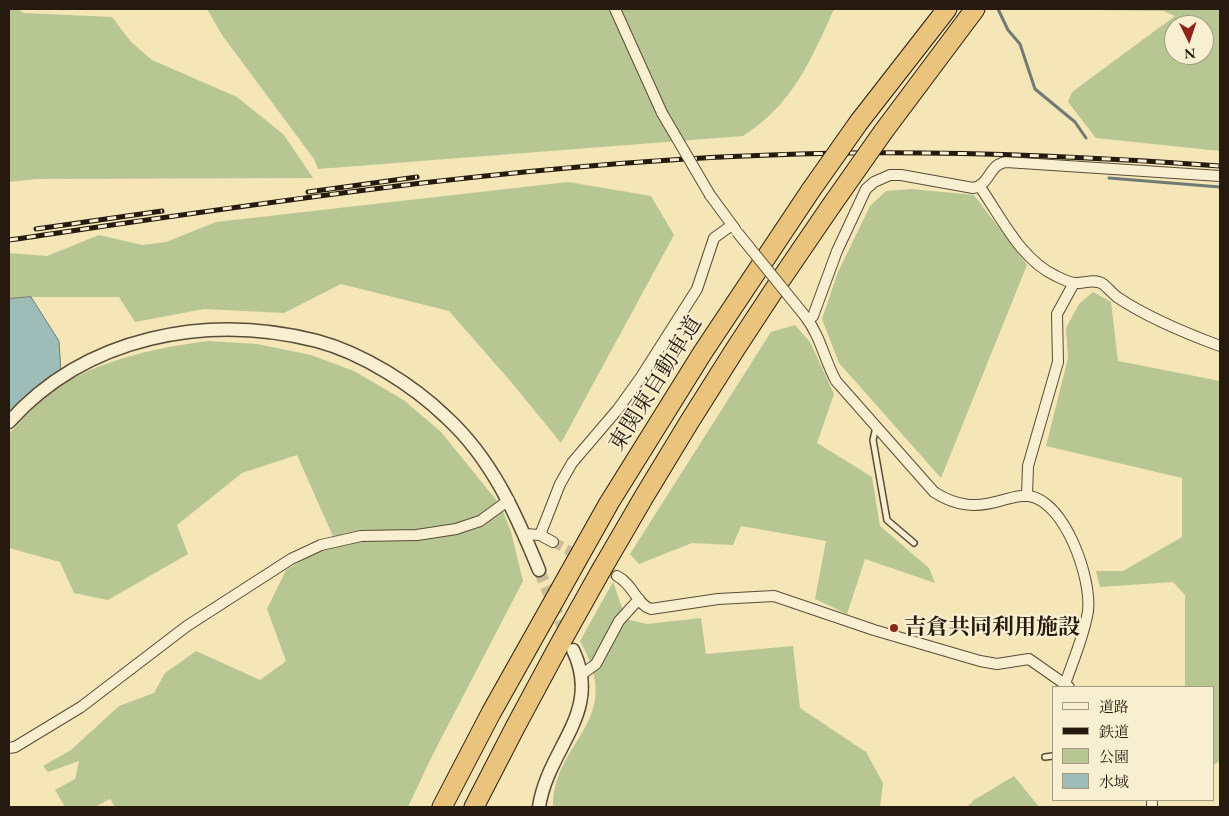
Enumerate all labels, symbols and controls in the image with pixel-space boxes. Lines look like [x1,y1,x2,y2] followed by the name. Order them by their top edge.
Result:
[1164,15,1214,65] north arrow
[1184,45,1196,63] text: N
[604,312,708,456] street label: 東関東自動車道
[904,615,1080,641] place label: 吉倉共同利用施設
[888,622,900,634] marker: 吉倉共同利用施設
[1052,686,1214,801] legend
[1099,697,1129,716] text: 道路
[1099,722,1129,741] text: 鉄道
[1099,747,1129,766] text: 公園
[1099,772,1129,791] text: 水域

